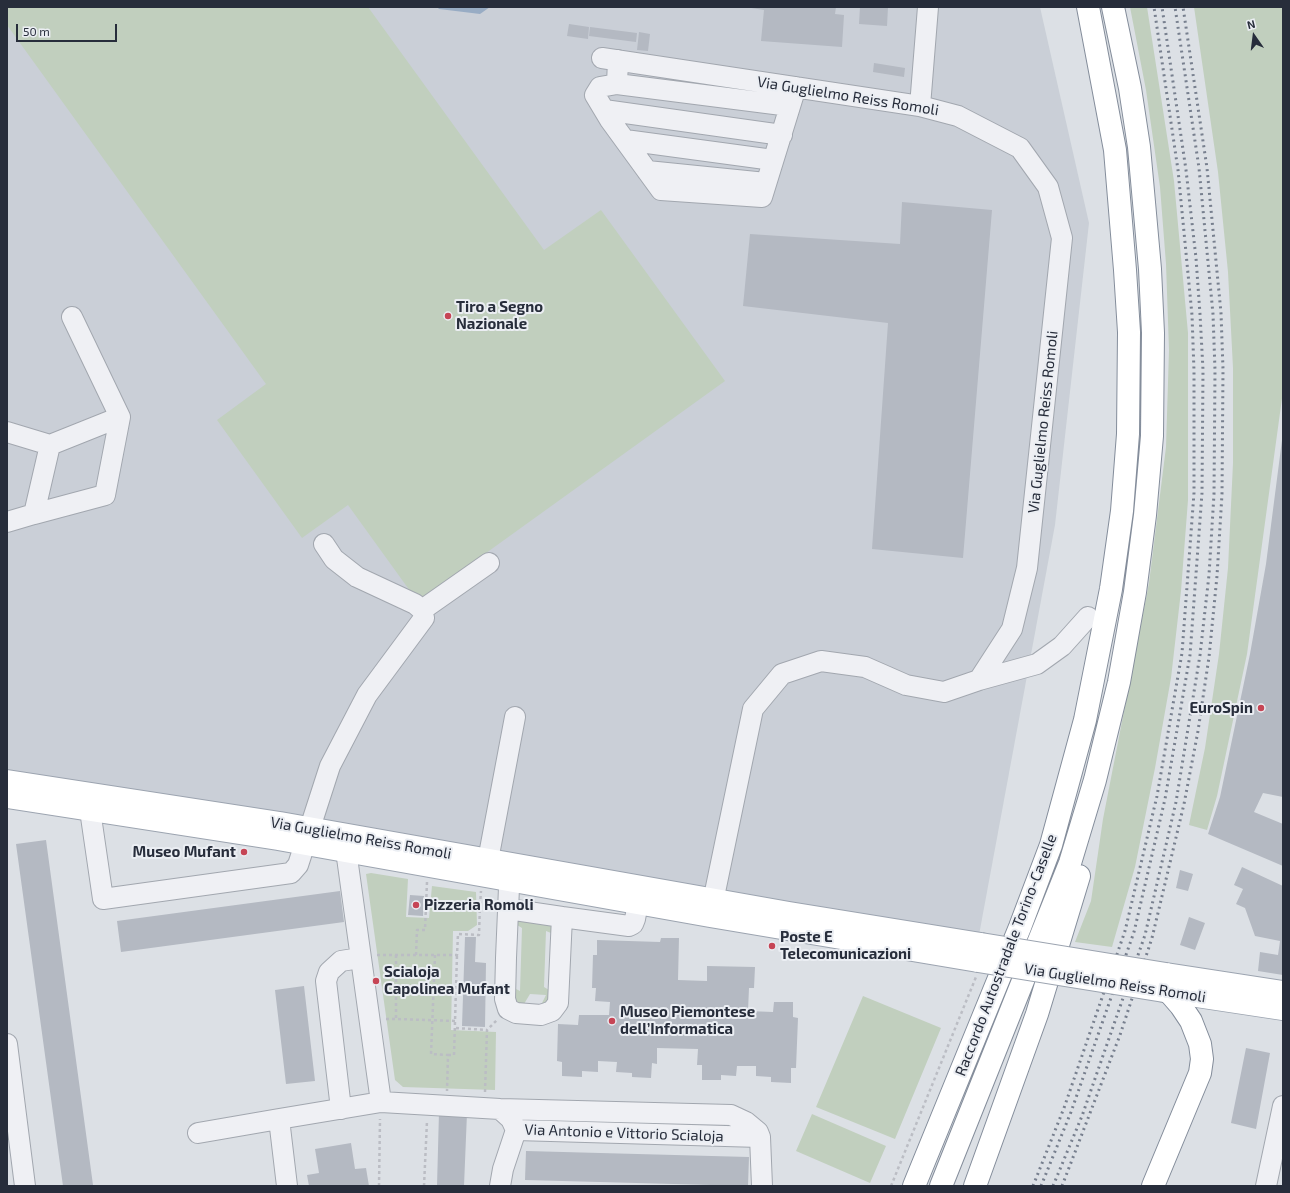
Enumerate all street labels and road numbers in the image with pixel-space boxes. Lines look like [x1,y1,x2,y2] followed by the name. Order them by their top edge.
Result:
[756,73,940,119] street label: Via Guglielmo Reiss Romoli
[1024,330,1062,514] street label: Via Guglielmo Reiss Romoli
[269,813,453,863] street label: Via Guglielmo Reiss Romoli
[951,831,1061,1079] street label: Raccordo Autostradale Torino-Caselle
[1023,960,1207,1006] street label: Via Guglielmo Reiss Romoli
[524,1121,724,1145] street label: Via Antonio e Vittorio Scialoja

